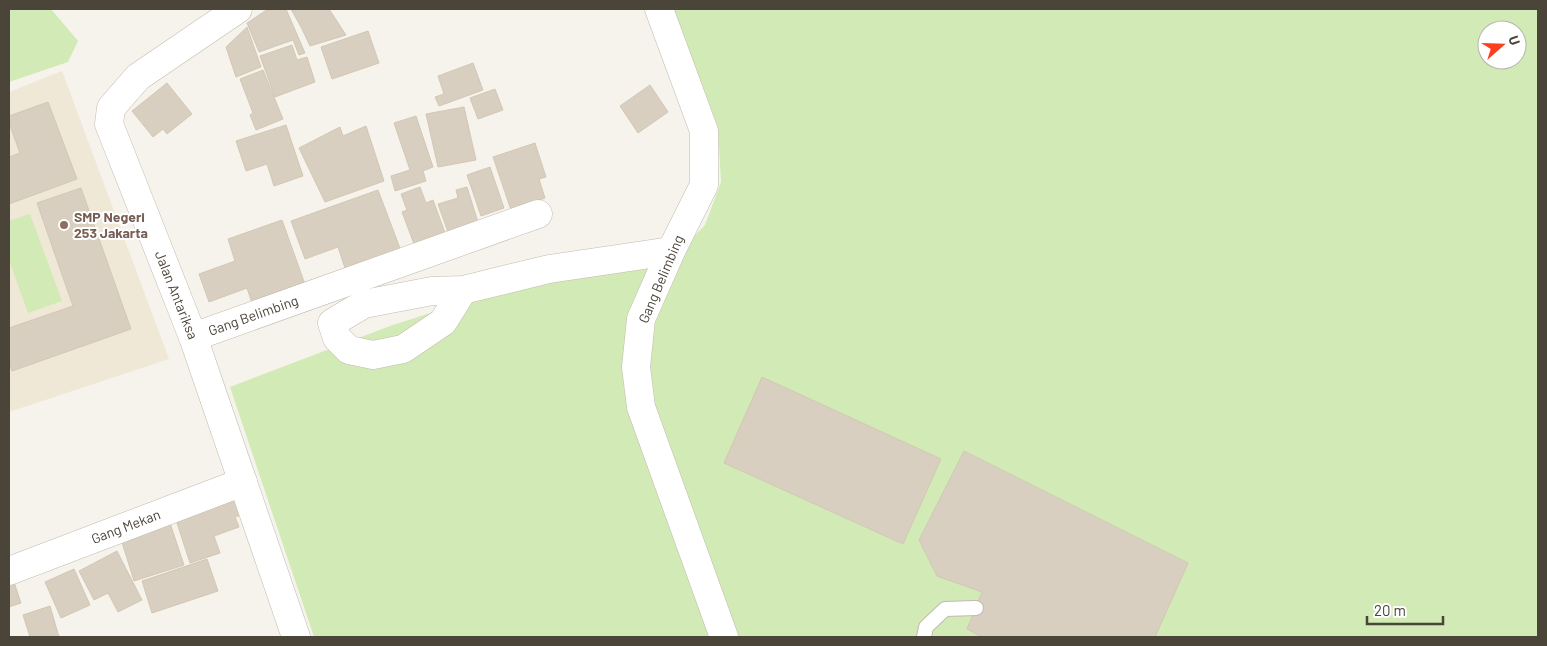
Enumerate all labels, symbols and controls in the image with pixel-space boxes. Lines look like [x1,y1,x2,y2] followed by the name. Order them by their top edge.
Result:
[1477,20,1527,70] north arrow
[1505,33,1524,48] text: U
[74,208,148,241] place label: SMP Negeri 253 Jakarta
[58,219,70,231] marker: SMP Negeri 253 Jakarta
[634,232,687,326] street label: Gang Belimbing
[152,248,202,342] street label: Jalan Antariksa
[206,291,300,339] street label: Gang Belimbing
[89,505,163,547] street label: Gang Mekan
[1367,594,1443,626] scale bar
[1374,601,1406,619] text: 20 m

